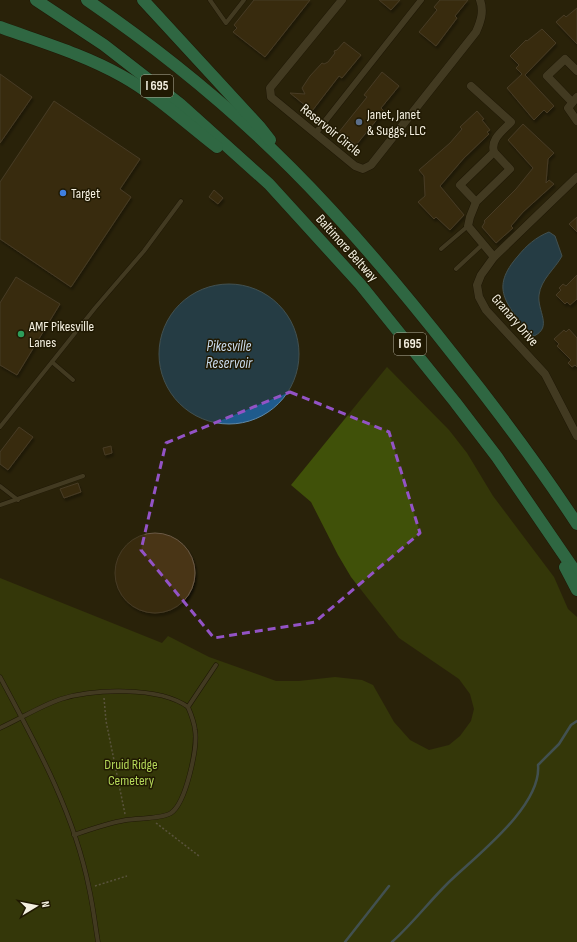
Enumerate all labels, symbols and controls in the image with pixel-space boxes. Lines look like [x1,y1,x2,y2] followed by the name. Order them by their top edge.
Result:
[141,75,173,97] road number: I 695
[297,100,365,160] street label: Reservoir Circle
[366,106,426,139] place label: Janet, Janet & Suggs, LLC
[354,117,364,127] marker: Janet, Janet & Suggs, LLC
[71,185,100,202] place label: Target
[58,188,68,198] marker: Target
[312,211,382,286] street label: Baltimore Beltway
[488,290,542,350] street label: Granary Drive
[28,318,94,351] place label: AMF Pikesville Lanes
[16,329,26,339] marker: AMF Pikesville Lanes
[394,333,426,355] road number: I 695
[206,337,253,373] water label: Pikesville Reservoir
[104,756,158,789] park label: Druid Ridge Cemetery
[16,886,56,926] north arrow
[38,900,52,908] text: N

